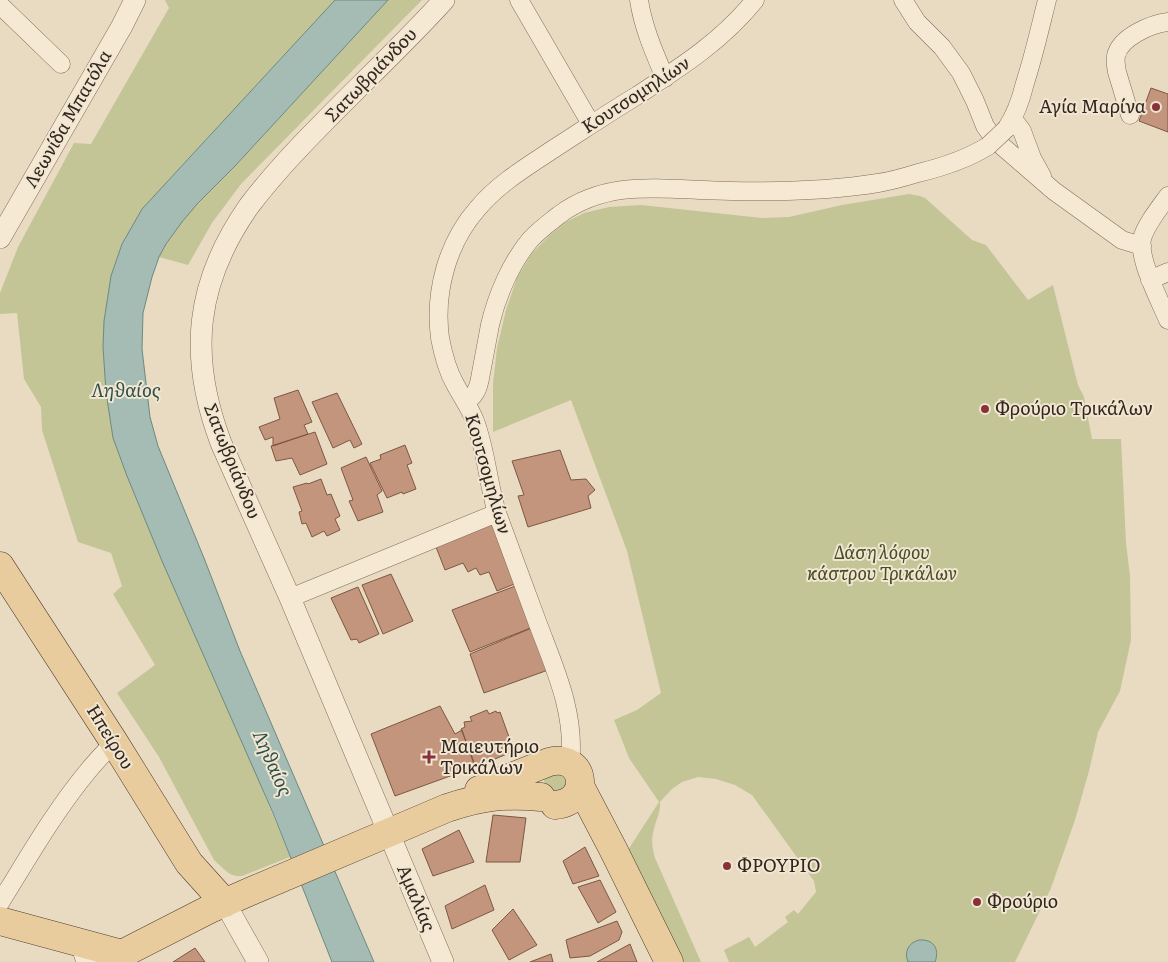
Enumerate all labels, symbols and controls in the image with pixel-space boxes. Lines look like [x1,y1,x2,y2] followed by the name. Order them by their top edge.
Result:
[318,21,422,127] street label: Σατωβριάνδου
[16,44,117,192] street label: Λεωνίδα Μπατόλα
[576,48,695,139] street label: Κουτσομηλίων
[1039,92,1146,119] place label: Αγία Μαρίνα
[1150,101,1162,113] marker: Αγία Μαρίνα
[91,375,161,403] water label: Ληθαίος
[995,394,1153,421] place label: Φρούριο Τρικάλων
[198,399,269,522] street label: Σατωβριάνδου
[979,403,991,415] marker: Φρούριο Τρικάλων
[459,410,520,537] street label: Κουτσομηλίων
[807,538,957,586] park label: Δάση λόφου κάστρου Τρικάλων
[81,699,142,774] street label: Ηπείρου
[247,725,301,800] water label: Ληθαίος
[440,732,539,780] place label: Μαιευτήριο Τρικάλων
[422,750,436,764] marker: Μαιευτήριο Τρικάλων
[737,851,820,878] place label: ΦΡΟΥΡΙΟ
[391,860,444,935] street label: Αμαλίας
[721,860,733,872] marker: ΦΡΟΥΡΙΟ
[987,887,1058,914] place label: Φρούριο
[971,896,983,908] marker: Φρούριο

